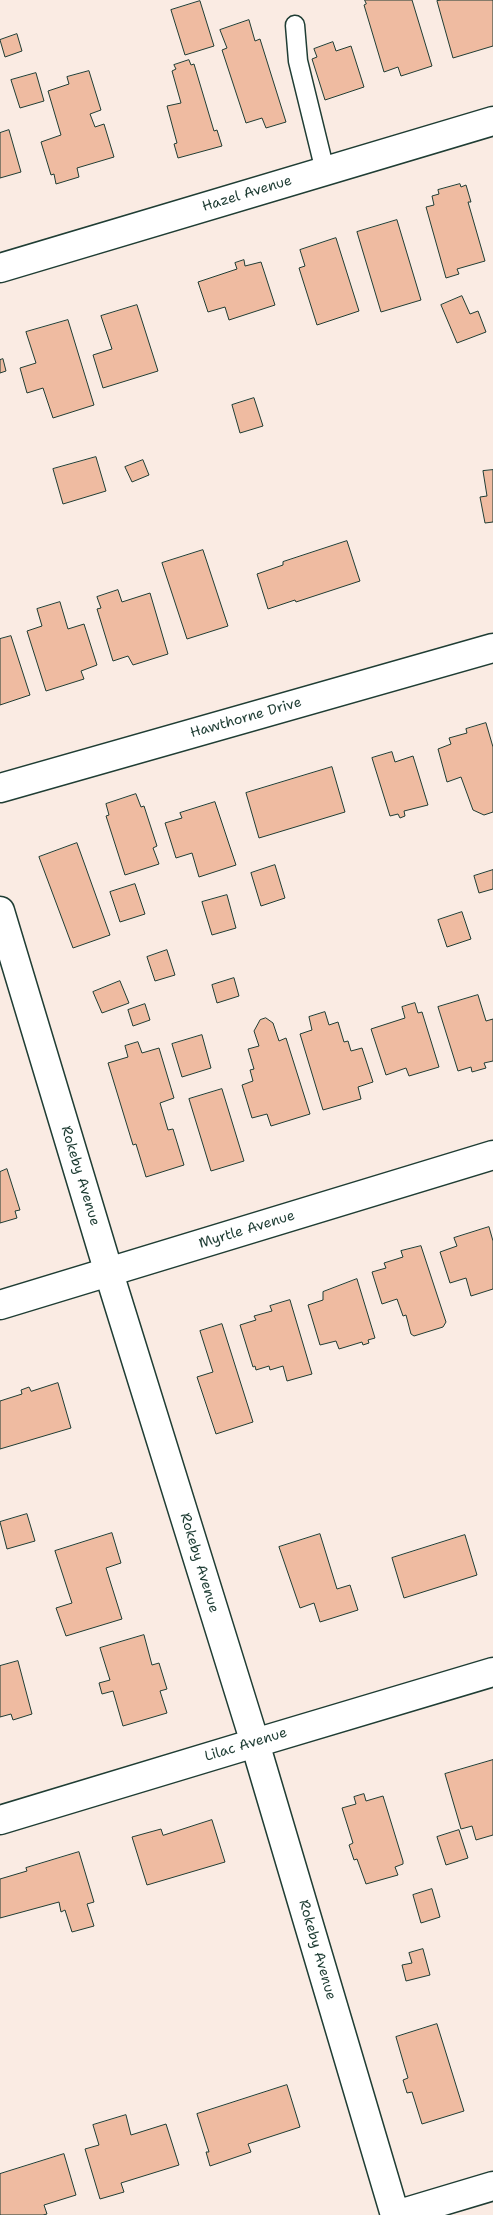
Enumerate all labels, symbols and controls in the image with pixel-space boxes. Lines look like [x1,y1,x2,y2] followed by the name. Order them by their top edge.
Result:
[200,172,294,216] street label: Hazel Avenue
[188,694,304,742] street label: Hawthorne Drive
[57,1124,103,1228] street label: Rokeby Avenue
[197,1207,297,1253] street label: Myrtle Avenue
[176,1511,222,1615] street label: Rokeby Avenue
[203,1725,289,1765] street label: Lilac Avenue
[295,1898,339,2002] street label: Rokeby Avenue

